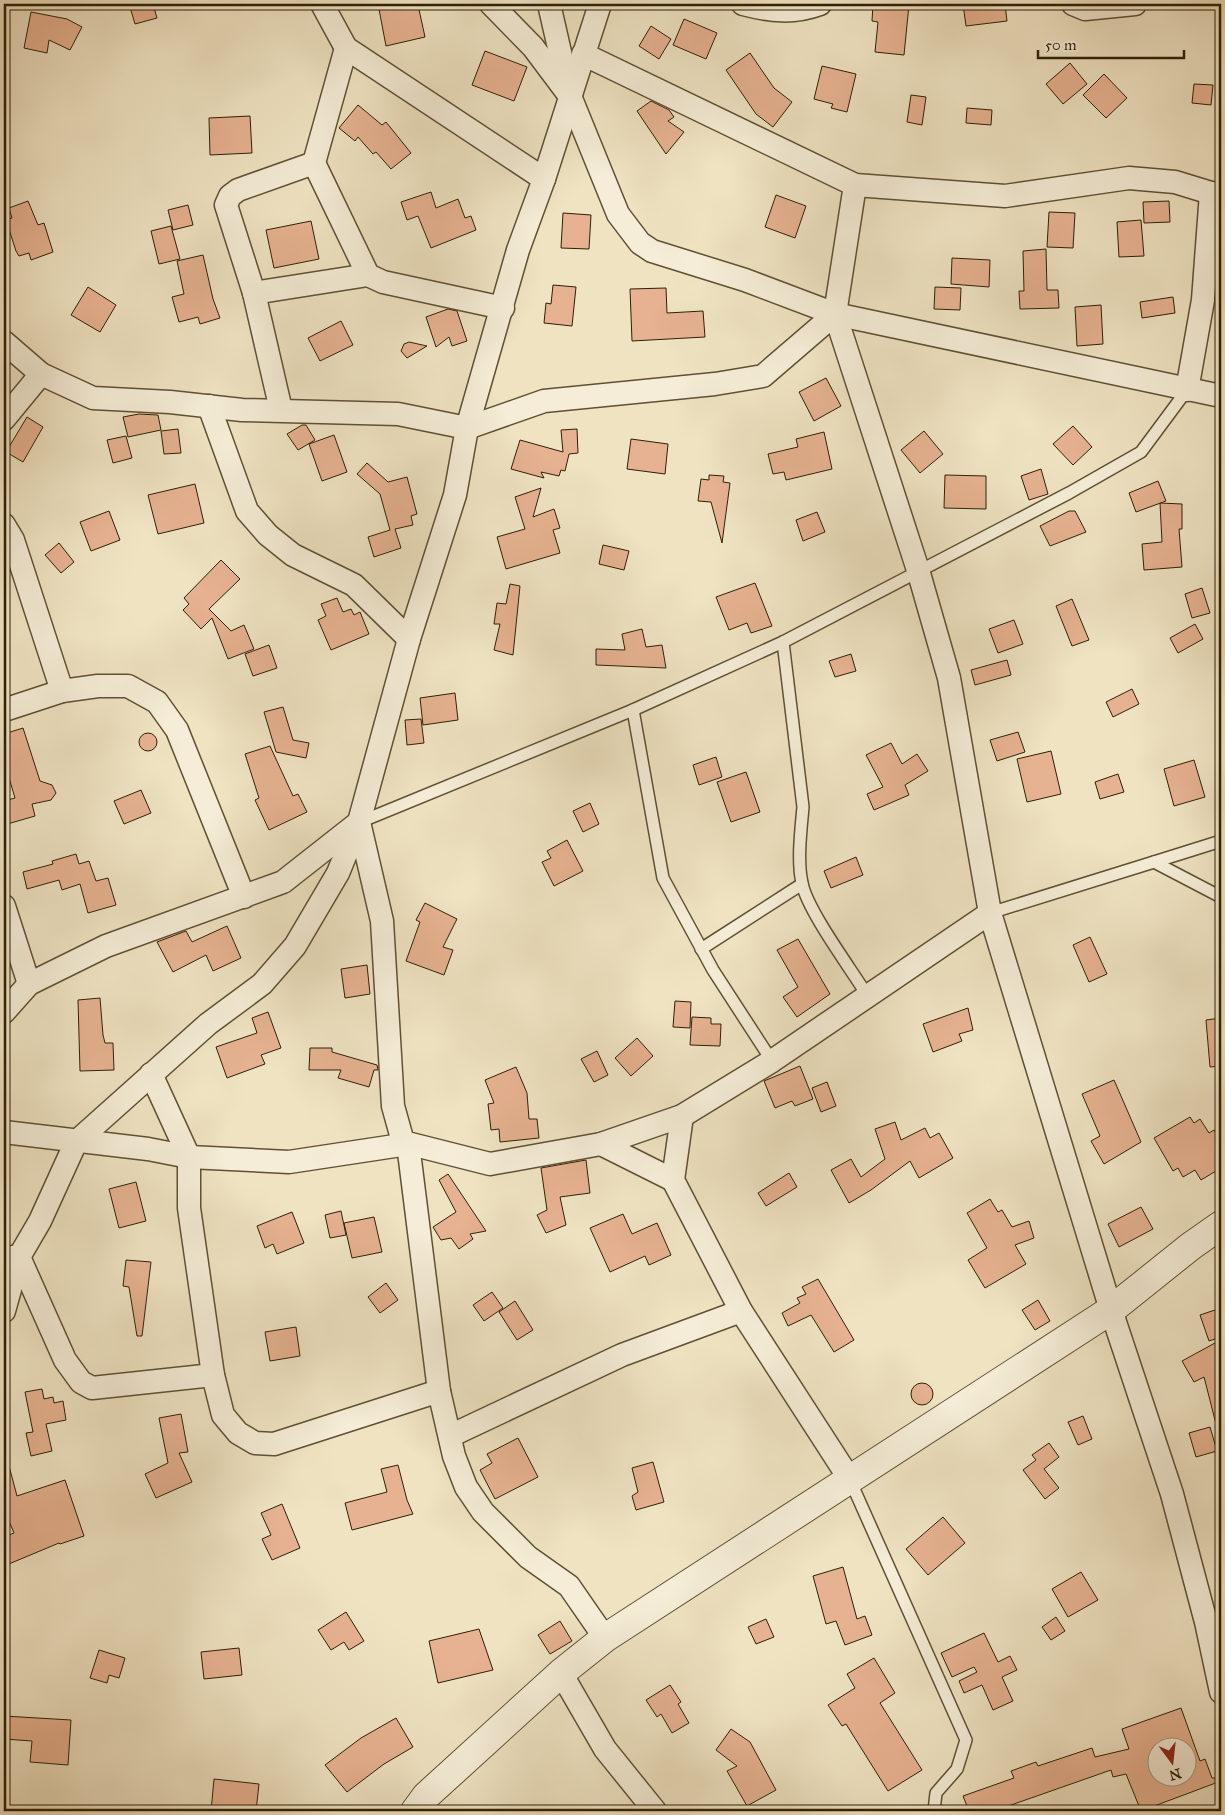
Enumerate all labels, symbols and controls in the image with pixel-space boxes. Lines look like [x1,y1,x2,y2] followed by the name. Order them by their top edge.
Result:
[1038,28,1184,60] scale bar
[1045,36,1077,54] text: 50 m
[1148,1738,1198,1788] north arrow
[1167,1764,1183,1784] text: N

